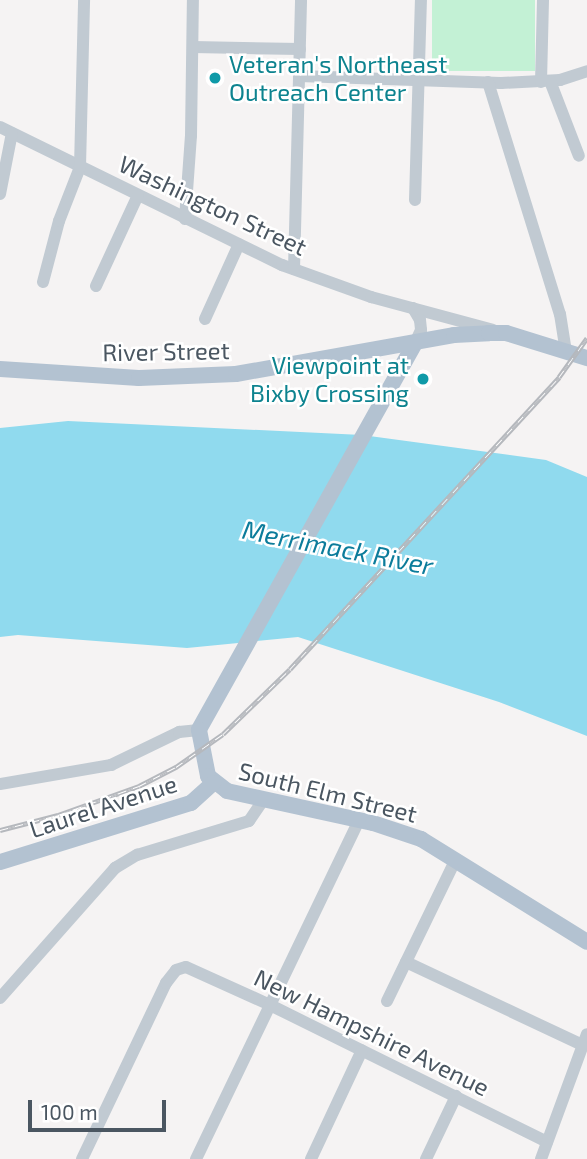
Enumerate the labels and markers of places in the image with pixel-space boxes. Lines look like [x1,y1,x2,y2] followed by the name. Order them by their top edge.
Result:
[229,50,447,106] place label: Veteran's Northeast Outreach Center
[207,70,223,86] marker: Veteran's Northeast Outreach Center
[250,351,409,407] place label: Viewpoint at Bixby Crossing
[415,371,431,387] marker: Viewpoint at Bixby Crossing

